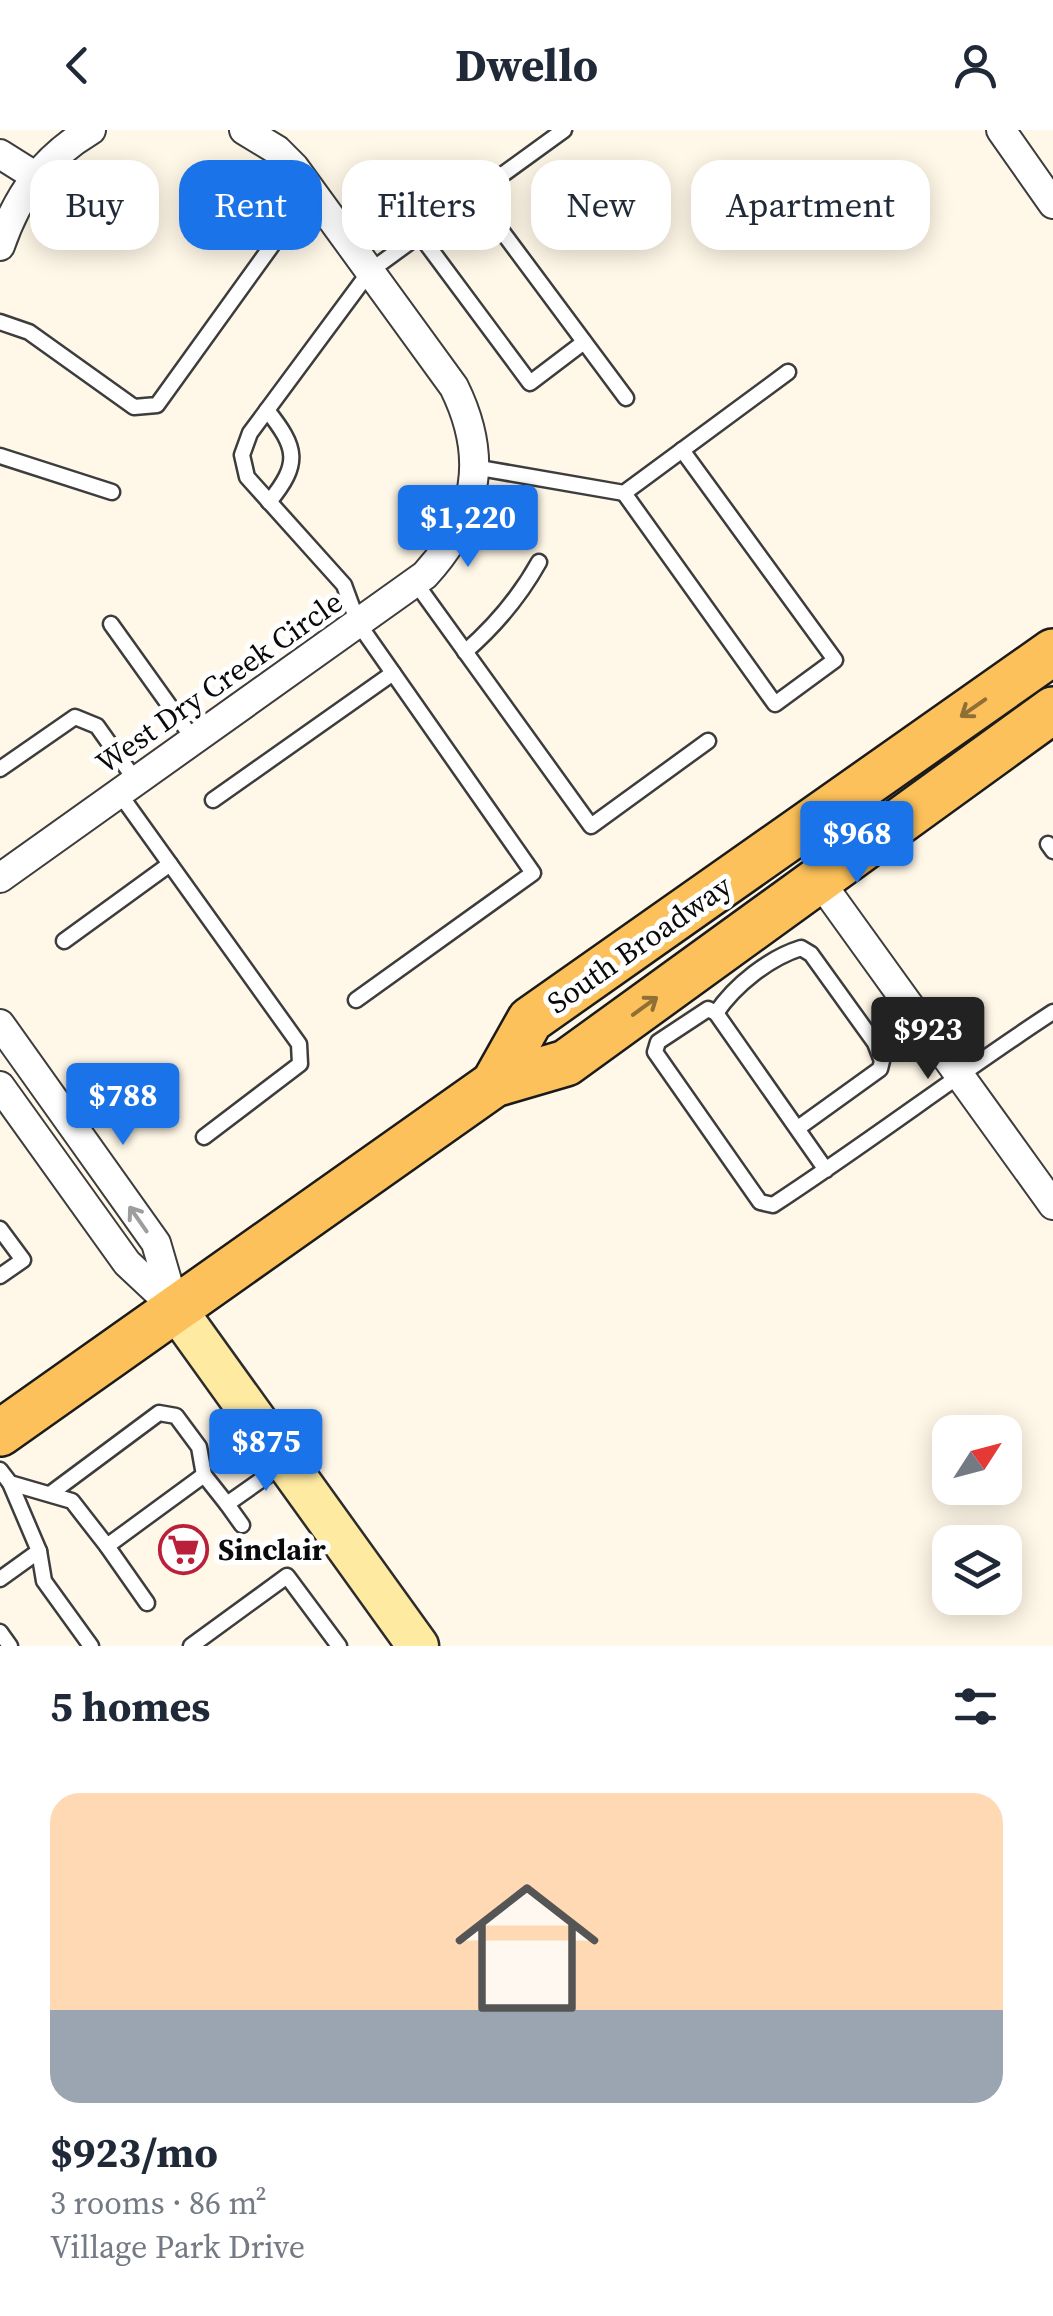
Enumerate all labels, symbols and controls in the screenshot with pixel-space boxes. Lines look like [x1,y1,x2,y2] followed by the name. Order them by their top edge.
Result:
[455,34,598,96] text: Dwello
[50,38,105,93] icon: back
[948,38,1003,93] icon: person
[30,160,159,250] chip: Buy
[179,160,322,250] chip: Rent
[342,160,511,250] chip: Filters
[531,160,671,250] chip: New
[691,160,930,250] chip: Apartment
[387,485,549,570] pin: $1,220
[420,495,516,539] text: $1,220
[88,581,350,783] street label: West Dry Creek Circle
[960,697,988,718] one-way arrow
[798,801,916,886] pin: $968
[822,811,892,855] text: $968
[539,865,740,1023] street label: South Broadway
[631,995,658,1016] one-way arrow
[869,997,987,1082] pin: $923
[893,1007,963,1051] text: $923
[64,1063,182,1148] pin: $788
[88,1073,158,1117] text: $788
[128,1205,149,1233] one-way arrow
[207,1409,325,1494] pin: $875
[932,1415,1022,1505] north arrow
[932,1415,1022,1615] map controls
[231,1419,301,1463] text: $875
[157,1523,209,1575] supermarket icon: Sinclair
[932,1525,1022,1615] button: layers
[218,1529,326,1570] place label: Sinclair
[50,1677,210,1735] text: 5 homes
[948,1679,1003,1734] icon: filters
[437,1858,617,2038] icon: home
[50,2123,218,2181] text: $923/mo
[50,2181,267,2225] text: 3 rooms · 86 m²
[50,2225,305,2269] text: Village Park Drive

